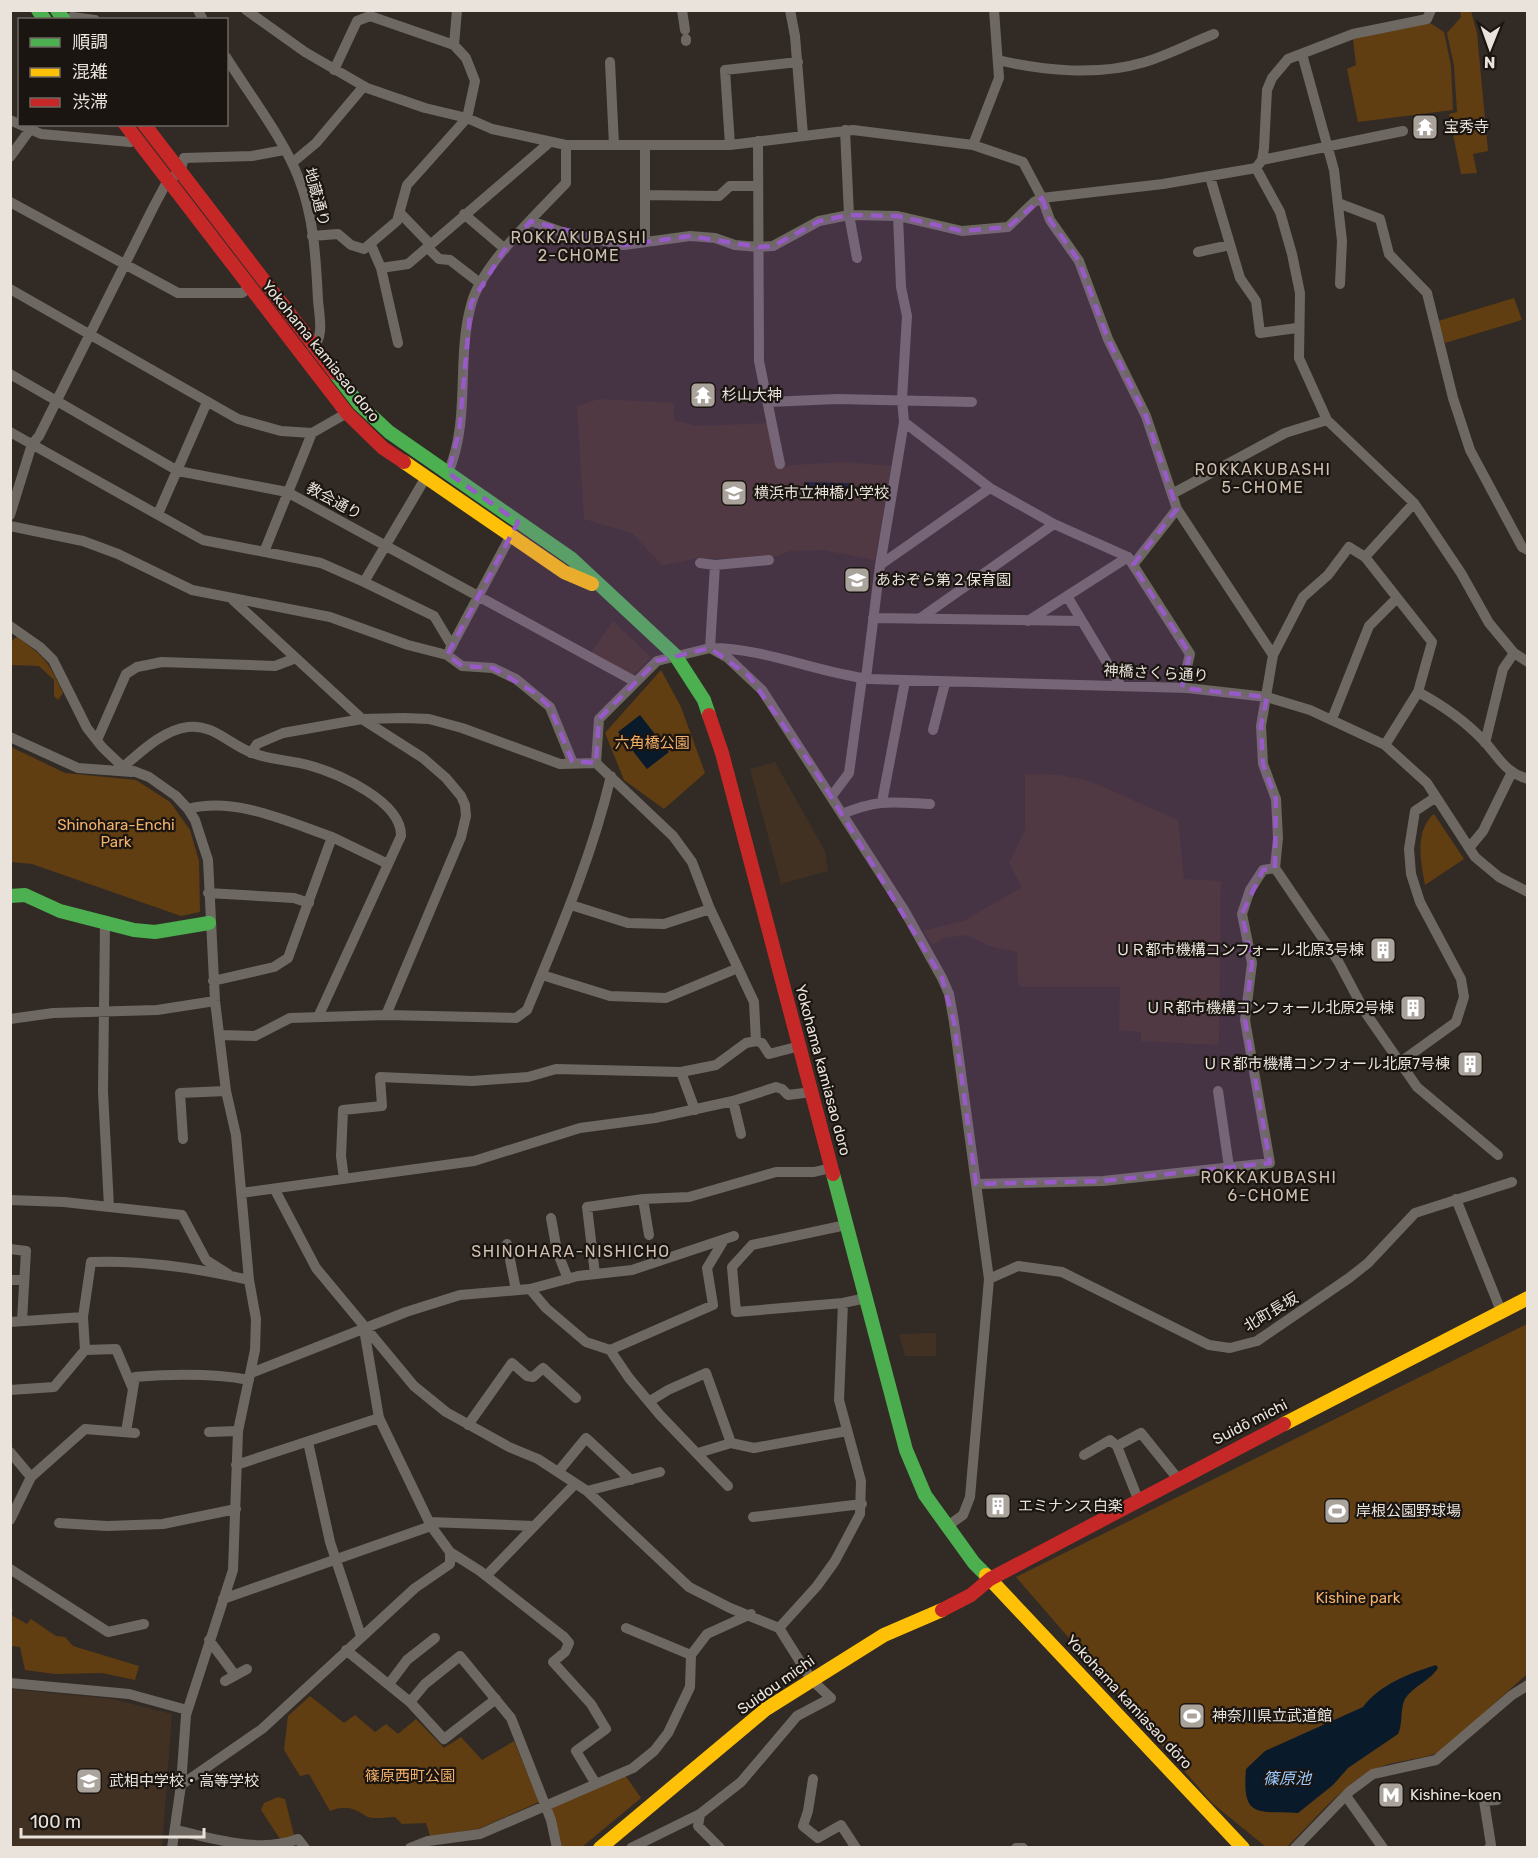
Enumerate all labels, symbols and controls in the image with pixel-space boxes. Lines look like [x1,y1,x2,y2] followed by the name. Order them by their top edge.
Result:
[18,18,228,126] legend
[1460,18,1520,78] north arrow
[72,31,108,53] text: 順調
[1484,53,1496,72] text: N
[72,61,108,83] text: 混雑
[72,91,108,113] text: 渋滞
[1410,112,1440,142] temple icon: 宝秀寺
[1444,118,1489,136] place label: 宝秀寺
[301,166,333,228] street label: 地蔵通り
[511,228,647,265] district label: ROKKAKUBASHI 2-CHOME
[258,277,384,425] street label: Yokohama kamiasao doro
[688,380,718,410] temple icon: 杉山大神
[722,386,782,404] place label: 杉山大神
[1195,460,1331,497] district label: ROKKAKUBASHI 5-CHOME
[719,478,749,508] school or university icon: 横浜市立神橋小学校
[303,479,365,523] street label: 教会通り
[754,484,889,502] place label: 横浜市立神橋小学校
[842,565,872,595] school or university icon: あおぞら第２保育園
[876,571,1011,589] place label: あおぞら第２保育園
[1103,661,1209,685] street label: 神橋さくら通り
[614,734,690,752] park label: 六角橋公園
[57,816,175,851] park label: Shinohara-Enchi Park
[1368,935,1398,965] building icon: ＵＲ都市機構コンフォール北原3号棟
[1115,941,1364,959] place label: ＵＲ都市機構コンフォール北原3号棟
[791,982,855,1158] street label: Yokohama kamiasao doro
[1398,993,1428,1023] building icon: ＵＲ都市機構コンフォール北原2号棟
[1146,999,1394,1017] place label: ＵＲ都市機構コンフォール北原2号棟
[1455,1049,1485,1079] building icon: ＵＲ都市機構コンフォール北原7号棟
[1203,1055,1450,1073] place label: ＵＲ都市機構コンフォール北原7号棟
[1201,1168,1337,1205] district label: ROKKAKUBASHI 6-CHOME
[471,1242,671,1261] district label: SHINOHARA-NISHICHO
[1241,1289,1301,1335] street label: 北町長坂
[1210,1396,1290,1448] street label: Suidō michi
[983,1491,1013,1521] building icon: エミナンス白楽
[1322,1496,1352,1526] sports icon: 岸根公園野球場
[1018,1497,1123,1515] place label: エミナンス白楽
[1356,1502,1461,1520] place label: 岸根公園野球場
[1316,1589,1401,1607] park label: Kishine park
[1062,1631,1196,1773] street label: Yokohama kamiasao dōro
[734,1652,818,1718] street label: Suidou michi
[1177,1701,1207,1731] sports icon: 神奈川県立武道館
[1212,1707,1332,1725] place label: 神奈川県立武道館
[74,1766,104,1796] school or university icon: 武相中学校・高等学校
[365,1767,455,1785] park label: 篠原西町公園
[1263,1769,1313,1788] water label: 篠原池
[109,1772,259,1790] place label: 武相中学校・高等学校
[1376,1780,1406,1810] metro station icon: Kishine-koen
[1410,1786,1501,1804] place label: Kishine-koen
[21,1801,204,1839] scale bar
[30,1811,81,1833] text: 100 m

